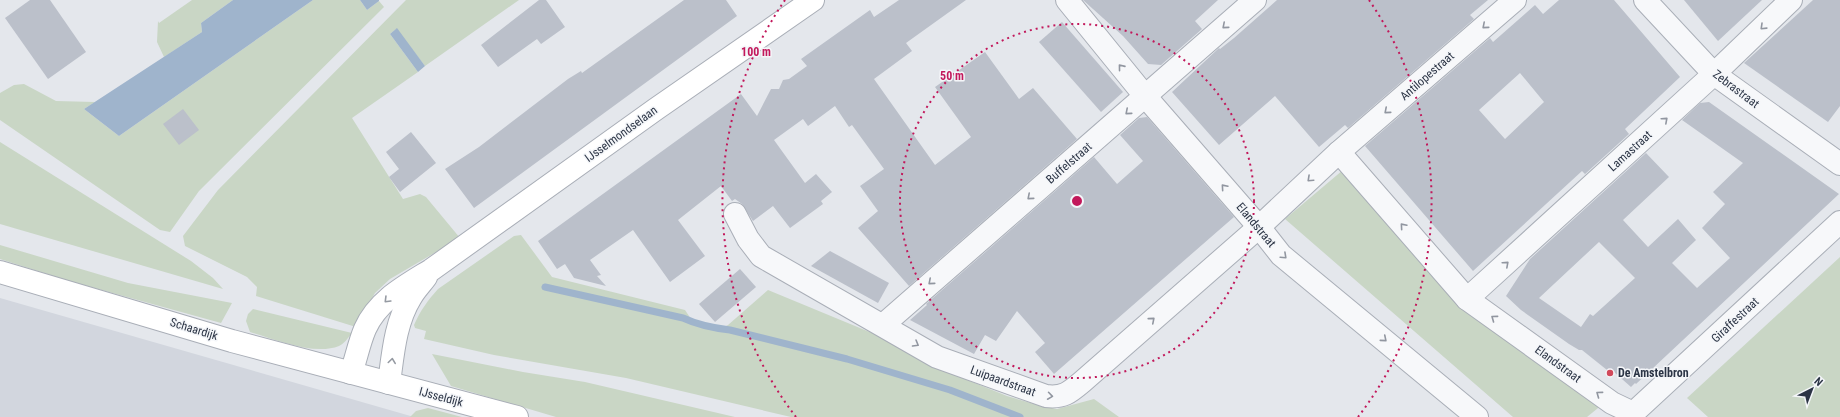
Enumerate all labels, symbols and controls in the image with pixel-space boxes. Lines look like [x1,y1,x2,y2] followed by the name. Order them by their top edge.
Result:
[1223,21,1230,28] one-way arrow
[1483,21,1490,28] one-way arrow
[1760,22,1768,30] one-way arrow
[741,45,771,59] text: 100 m
[1397,48,1457,103] street label: Antilopestraat
[1119,64,1126,71] one-way arrow
[1710,67,1762,111] street label: Zebrastraat
[940,69,964,83] text: 50 m
[582,103,660,165] street label: IJsselmondselaan
[1384,106,1392,113] one-way arrow
[1125,107,1132,114] one-way arrow
[1660,117,1667,124] one-way arrow
[1605,128,1655,174] street label: Lamastraat
[1043,139,1095,187] street label: Buffelstraat
[1307,174,1315,182] one-way arrow
[1222,184,1229,191] one-way arrow
[1027,192,1034,199] one-way arrow
[1070,194,1084,208] centre of rings
[1233,200,1279,250] street label: Elandstraat
[1401,223,1408,231] one-way arrow
[1279,252,1287,259] one-way arrow
[1502,261,1509,268] one-way arrow
[929,278,936,285] one-way arrow
[1708,294,1762,345] street label: Giraffestraat
[384,295,392,303] one-way arrow
[168,315,220,343] street label: Schaardijk
[1491,316,1498,323] one-way arrow
[1147,318,1155,325] one-way arrow
[1379,335,1387,342] one-way arrow
[912,340,919,347] one-way arrow
[1532,343,1584,386] street label: Elandstraat
[387,358,396,364] one-way arrow
[968,363,1038,399] street label: Luipaardstraat
[1618,366,1689,380] place label: De Amstelbron
[1605,368,1615,378] marker: De Amstelbron
[1792,369,1832,409] north arrow
[1811,375,1825,389] text: N
[417,384,465,410] street label: IJsseldijk
[1047,391,1053,400] one-way arrow
[1597,392,1604,399] one-way arrow

